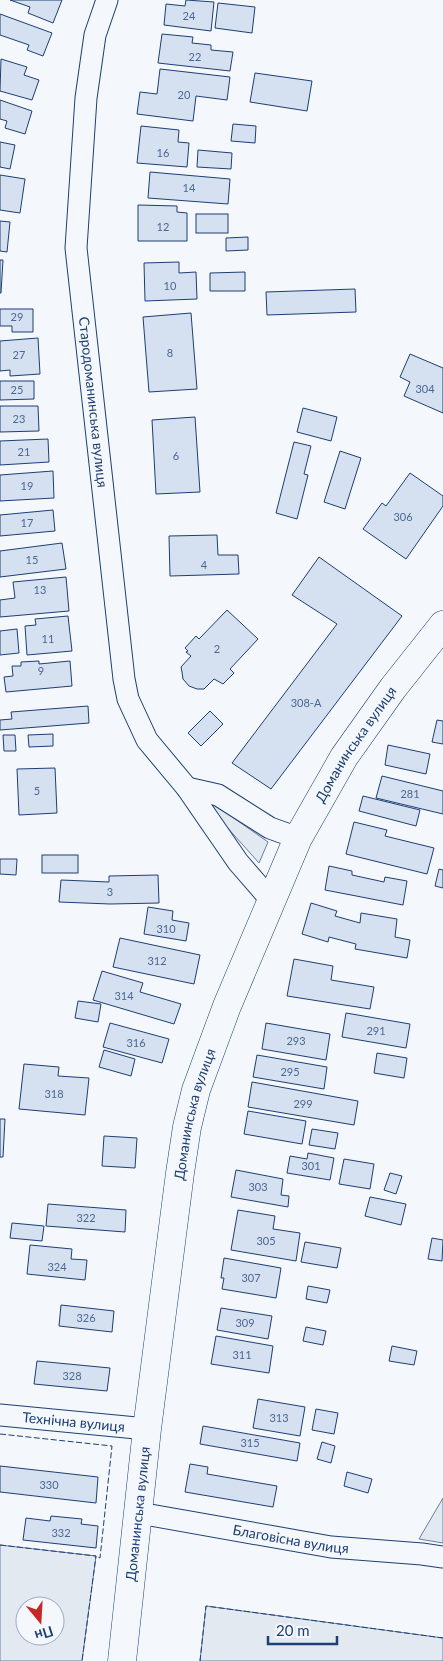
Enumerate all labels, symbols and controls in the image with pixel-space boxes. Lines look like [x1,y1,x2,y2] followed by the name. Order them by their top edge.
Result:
[183,9,196,22] house number: 24
[189,50,201,63] house number: 22
[178,88,191,101] house number: 20
[157,146,169,159] house number: 16
[183,181,196,194] house number: 14
[157,220,169,233] house number: 12
[164,279,177,292] house number: 10
[11,310,23,323] house number: 29
[76,316,112,488] street label: Стародоманинська вулиця
[167,346,173,359] house number: 8
[13,348,25,361] house number: 27
[415,382,435,395] house number: 304
[11,383,23,396] house number: 25
[13,412,25,425] house number: 23
[18,445,30,458] house number: 21
[173,449,179,462] house number: 6
[21,479,33,492] house number: 19
[393,510,413,523] house number: 306
[21,516,33,529] house number: 17
[26,553,38,566] house number: 15
[201,558,208,571] house number: 4
[34,583,46,596] house number: 13
[42,632,54,645] house number: 11
[214,642,220,655] house number: 2
[38,664,44,677] house number: 9
[311,683,399,805] street label: Доманинська вулиця
[291,696,322,709] house number: 308-А
[34,784,40,797] house number: 5
[400,787,420,800] house number: 281
[107,885,113,898] house number: 3
[156,922,176,935] house number: 310
[147,954,167,967] house number: 312
[114,989,134,1002] house number: 314
[366,1024,386,1037] house number: 291
[286,1034,306,1047] house number: 293
[126,1036,146,1049] house number: 316
[170,1046,219,1181] street label: Доманинська вулиця
[280,1065,300,1078] house number: 295
[44,1087,64,1100] house number: 318
[293,1097,313,1110] house number: 299
[301,1159,321,1172] house number: 301
[248,1180,268,1193] house number: 303
[76,1211,96,1224] house number: 322
[256,1234,276,1247] house number: 305
[47,1260,67,1273] house number: 324
[241,1271,261,1284] house number: 307
[76,1311,96,1324] house number: 326
[235,1316,255,1329] house number: 309
[232,1348,252,1361] house number: 311
[62,1369,82,1382] house number: 328
[22,1408,126,1435] street label: Технічна вулиця
[269,1411,289,1424] house number: 313
[240,1436,260,1449] house number: 315
[122,1446,153,1582] street label: Доманинська вулиця
[39,1478,59,1491] house number: 330
[231,1521,349,1556] street label: Благовісна вулиця
[51,1526,71,1539] house number: 332
[15,1596,65,1646] north arrow
[268,1614,337,1646] scale bar
[276,1621,310,1639] text: 20 m
[33,1623,56,1645] text: Пн

